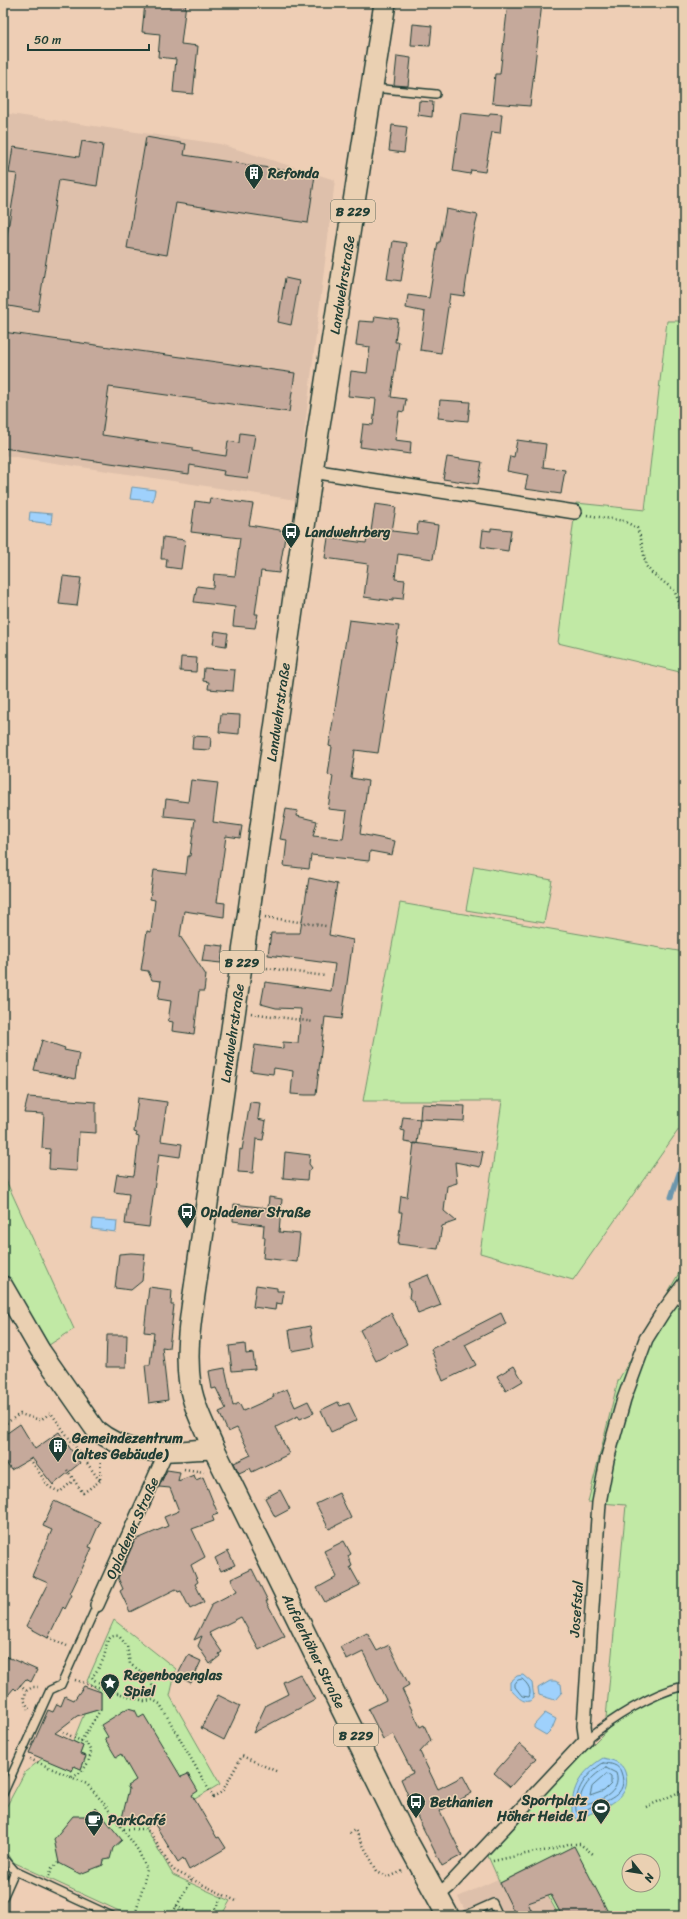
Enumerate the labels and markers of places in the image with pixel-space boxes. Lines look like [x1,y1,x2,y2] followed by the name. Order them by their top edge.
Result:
[267,161,320,186] place label: Refonda
[243,162,265,190] building icon: Refonda
[305,520,391,545] place label: Landwehrberg
[280,521,302,549] bus stop icon: Landwehrberg
[200,1200,312,1225] place label: Opladener Straße
[176,1201,198,1229] bus stop icon: Opladener Straße
[71,1426,183,1467] place label: Gemeindezentrum (altes Gebäude)
[47,1435,69,1463] building icon: Gemeindezentrum (altes Gebäude)
[123,1663,223,1704] place label: Regenbogenglas Spiel
[99,1672,121,1700] place icon: Regenbogenglas Spiel
[496,1788,588,1829] place label: Sportplatz Höher Heide II
[430,1790,493,1815] place label: Bethanien
[405,1791,427,1819] bus stop icon: Bethanien
[590,1797,612,1825] sports icon: Sportplatz Höher Heide II
[108,1808,167,1833] place label: ParkCafé
[83,1809,105,1837] cafe icon: ParkCafé

